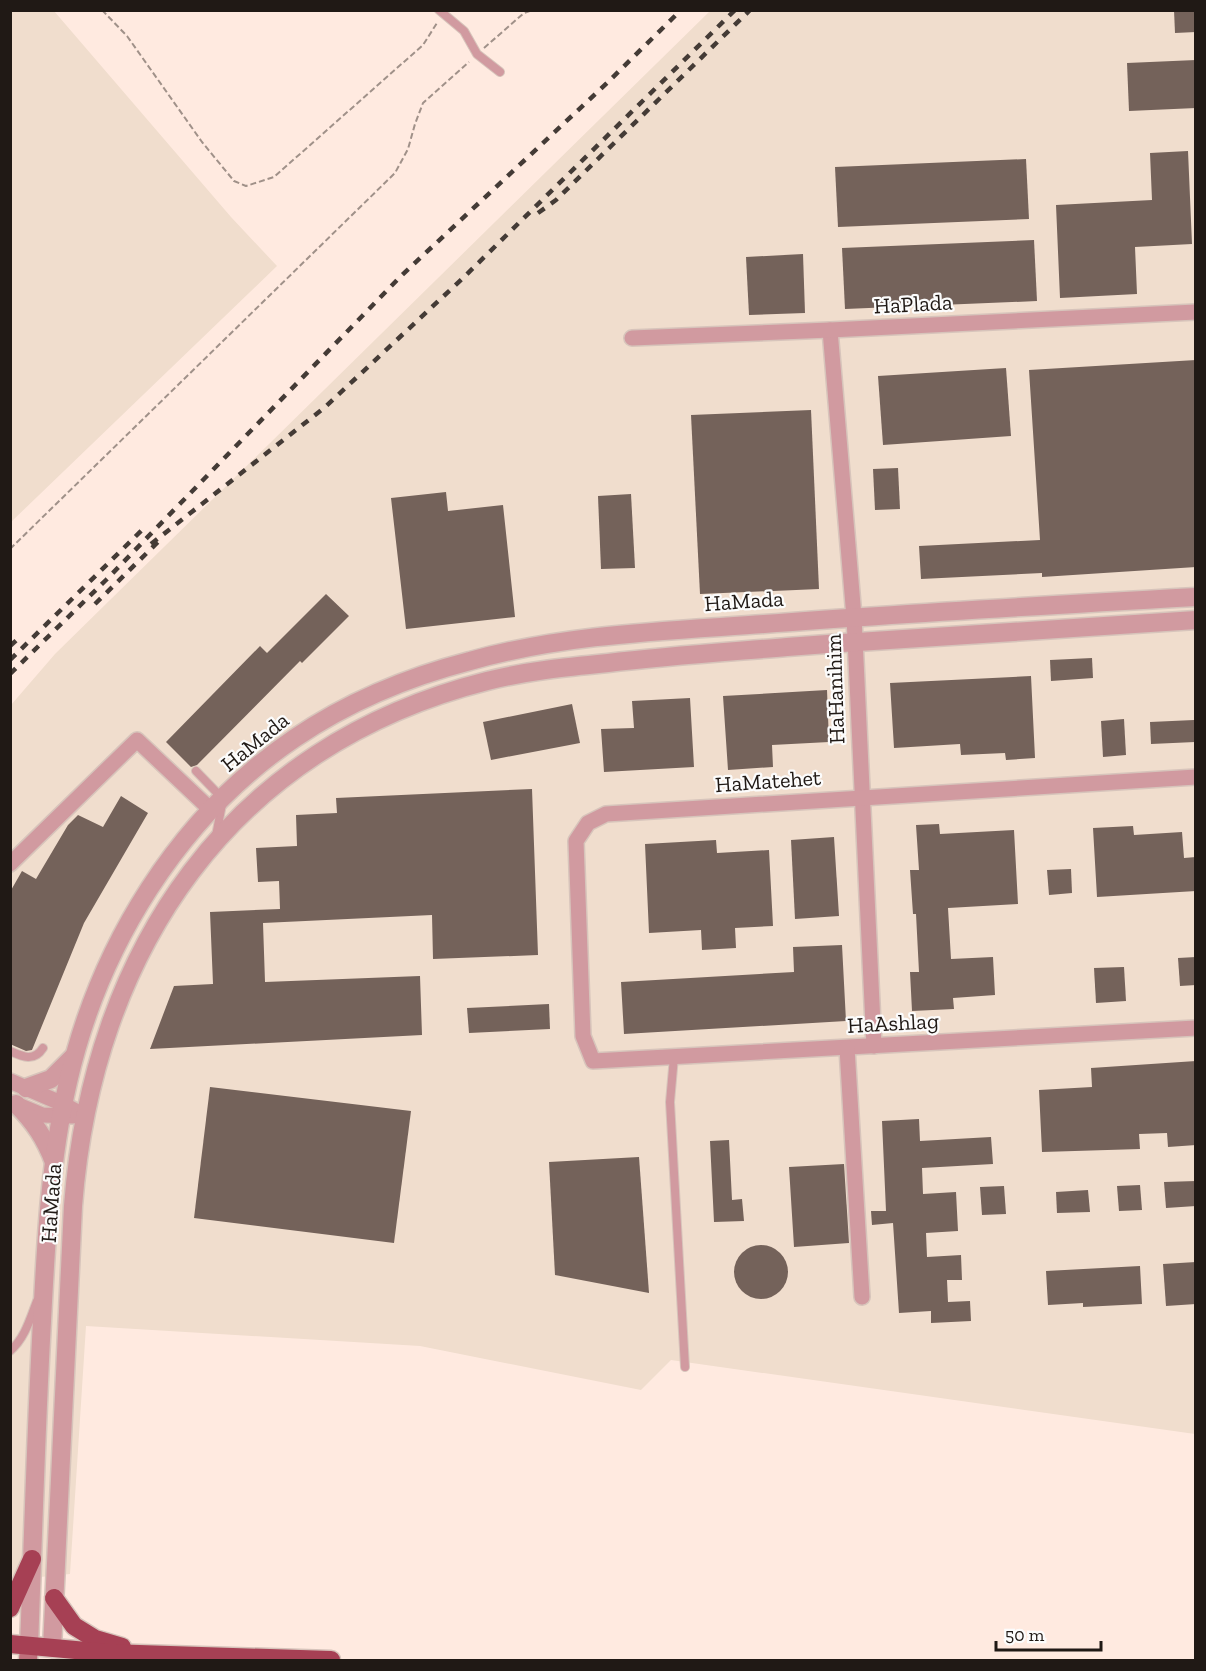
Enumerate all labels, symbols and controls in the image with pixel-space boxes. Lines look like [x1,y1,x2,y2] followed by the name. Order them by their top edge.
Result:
[873,288,953,320] street label: HaPlada
[703,585,785,617] street label: HaMada
[820,633,850,745] street label: HaHanihim
[216,706,295,778] street label: HaMada
[714,764,823,798] street label: HaMatehet
[846,1007,940,1039] street label: HaAshlag
[35,1162,67,1244] street label: HaMada
[996,1614,1101,1652] scale bar
[1005,1624,1045,1646] text: 50 m

